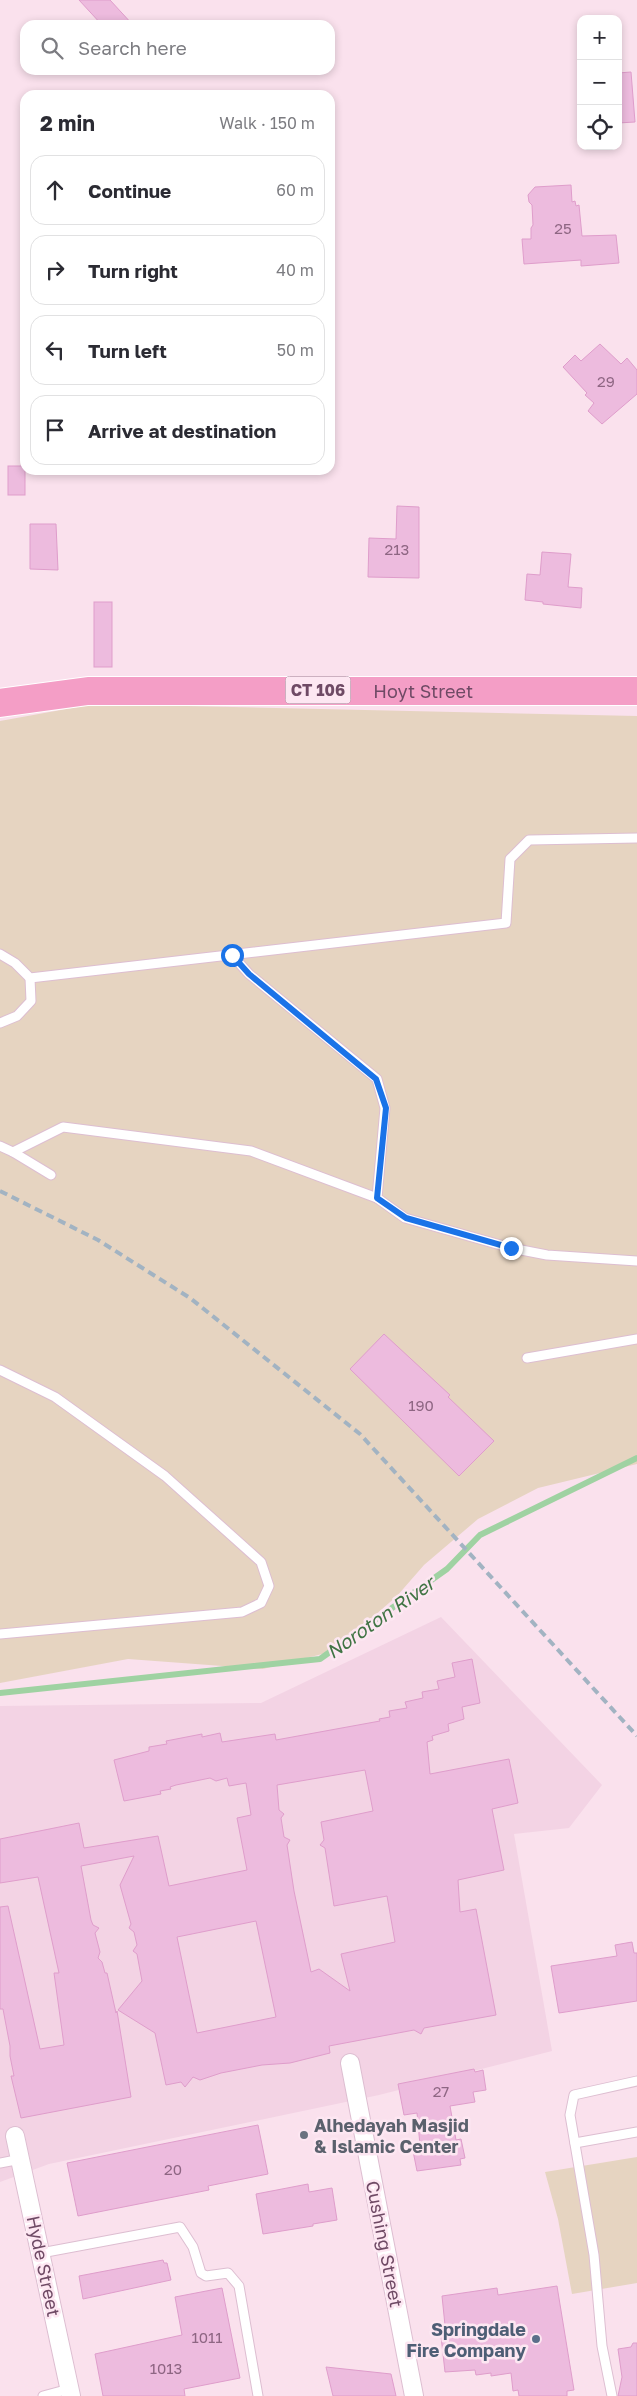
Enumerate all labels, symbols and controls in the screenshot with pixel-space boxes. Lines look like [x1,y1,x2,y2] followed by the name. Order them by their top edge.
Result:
[577,15,622,150] map controls
[577,15,622,60] button: +
[20,20,335,75] search box
[38,34,66,62] icon: search
[78,36,187,59] text: Search here
[577,60,622,105] button: −
[577,105,622,150] button: locate
[40,110,95,136] text: 2 min
[219,113,315,133] text: Walk · 150 m
[41,176,69,204] icon: ahead
[88,179,171,202] text: Continue
[276,180,314,200] text: 60 m
[554,219,572,237] house number: 25
[41,256,69,284] icon: right
[88,259,178,282] text: Turn right
[276,260,314,280] text: 40 m
[41,336,69,364] icon: left
[88,339,167,362] text: Turn left
[277,340,314,360] text: 50 m
[597,372,615,390] house number: 29
[41,416,69,444] icon: arrive
[88,419,276,442] text: Arrive at destination
[385,540,409,558] house number: 213
[286,676,350,704] road number: CT 106
[373,680,473,702] street label: Hoyt Street
[221,944,244,967] route start
[500,1237,523,1260] route end
[408,1396,434,1414] house number: 190
[322,1570,441,1663] water label: Noroton River
[433,2082,449,2100] house number: 27
[314,2114,469,2157] place label: Alhedayah Masjid & Islamic Center
[298,2129,310,2141] marker: Alhedayah Masjid & Islamic Center
[164,2160,182,2178] house number: 20
[362,2179,408,2309] street label: Cushing Street
[23,2213,65,2319] street label: Hyde Street
[406,2318,526,2361] place label: Springdale Fire Company
[191,2328,223,2346] house number: 1011
[530,2333,542,2345] marker: Springdale Fire Company
[150,2359,182,2377] house number: 1013

